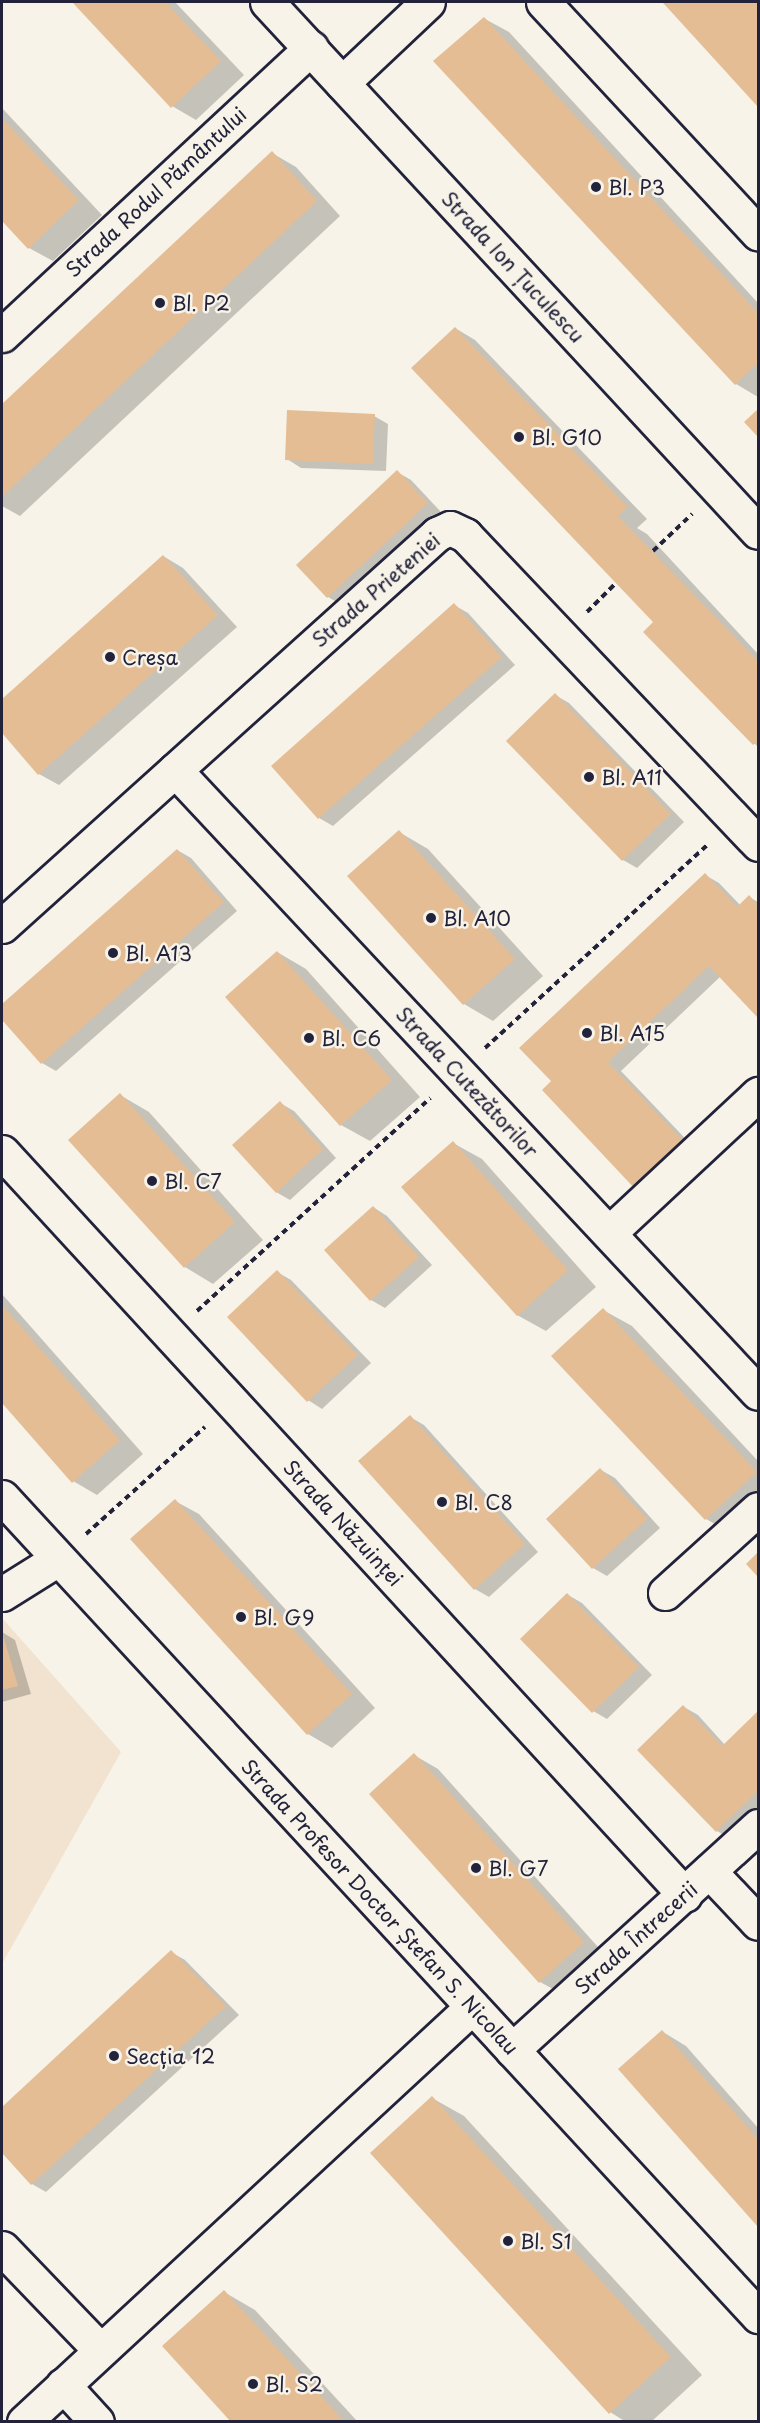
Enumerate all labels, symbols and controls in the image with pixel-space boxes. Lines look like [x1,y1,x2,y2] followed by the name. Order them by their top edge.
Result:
[60,102,252,282] street label: Strada Rodul Pământului
[608,175,664,199] place label: Bl. P3
[589,180,603,194] marker: Bl. P3
[436,186,590,348] street label: Strada Ion Țuculescu
[172,291,229,315] place label: Bl. P2
[153,296,167,310] marker: Bl. P2
[531,425,602,449] place label: Bl. G10
[512,430,526,444] marker: Bl. G10
[307,528,445,652] street label: Strada Prieteniei
[122,645,178,669] place label: Creșa
[103,650,117,664] marker: Creșa
[601,765,661,789] place label: Bl. A11
[582,770,596,784] marker: Bl. A11
[443,906,511,930] place label: Bl. A10
[424,911,438,925] marker: Bl. A10
[125,941,192,965] place label: Bl. A13
[106,946,120,960] marker: Bl. A13
[391,1002,543,1162] street label: Strada Cutezătorilor
[599,1021,665,1045] place label: Bl. A15
[321,1026,380,1050] place label: Bl. C6
[580,1026,594,1040] marker: Bl. A15
[302,1031,316,1045] marker: Bl. C6
[164,1169,221,1193] place label: Bl. C7
[145,1174,159,1188] marker: Bl. C7
[278,1455,408,1591] street label: Strada Năzuinței
[454,1490,512,1514] place label: Bl. C8
[435,1495,449,1509] marker: Bl. C8
[253,1605,312,1629] place label: Bl. G9
[234,1610,248,1624] marker: Bl. G9
[235,1753,525,2061] street label: Strada Profesor Doctor Ștefan S. Nicolau
[488,1856,547,1880] place label: Bl. G7
[469,1861,483,1875] marker: Bl. G7
[569,1876,703,2000] street label: Strada Întrecerii
[126,2044,215,2068] place label: Secția 12
[107,2049,121,2063] marker: Secția 12
[520,2229,571,2253] place label: Bl. S1
[501,2234,515,2248] marker: Bl. S1
[265,2372,322,2396] place label: Bl. S2
[246,2377,260,2391] marker: Bl. S2

